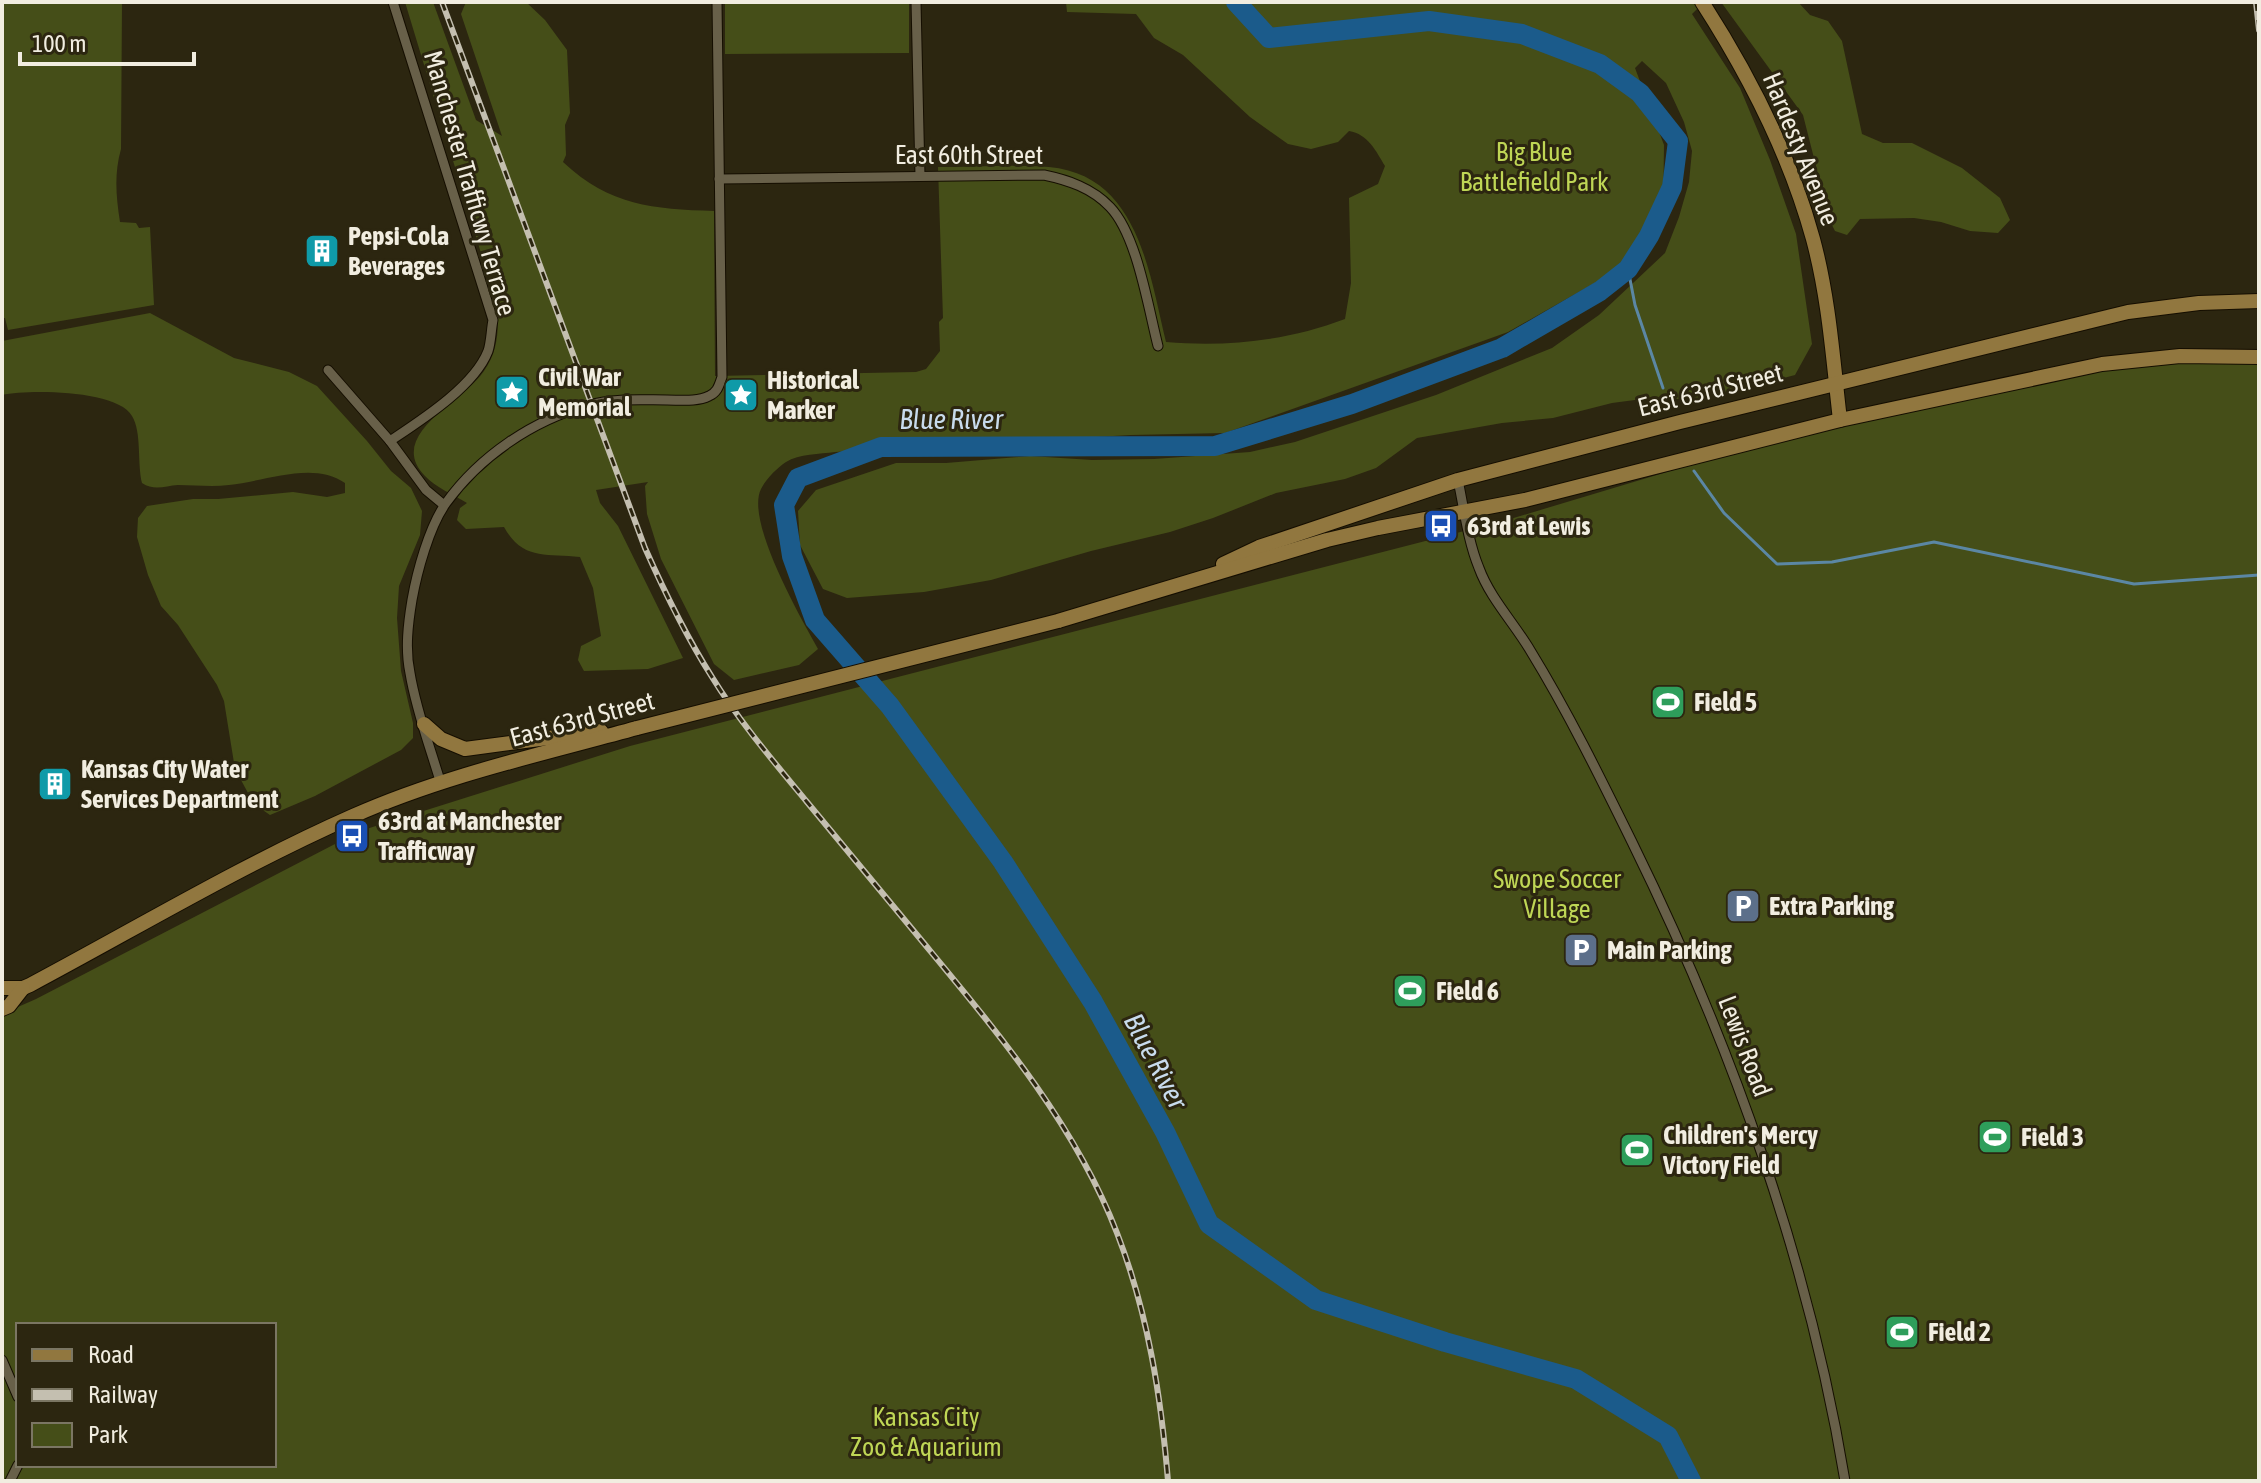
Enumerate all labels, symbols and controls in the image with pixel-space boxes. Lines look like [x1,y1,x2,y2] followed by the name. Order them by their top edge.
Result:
[20,16,194,66] scale bar
[32,30,86,57] text: 100 m
[418,47,522,319] street label: Manchester Trafficwy Terrace
[1757,68,1845,230] street label: Hardesty Avenue
[1460,137,1608,197] park label: Big Blue Battlefield Park
[895,140,1043,170] street label: East 60th Street
[348,221,449,281] place label: Pepsi-Cola Beverages
[303,232,341,270] building icon: Pepsi-Cola Beverages
[1634,357,1786,423] street label: East 63rd Street
[538,362,632,422] place label: Civil War Memorial
[767,365,860,425] place label: Historical Marker
[493,373,531,411] place icon: Civil War Memorial
[722,376,760,414] place icon: Historical Marker
[899,403,1004,435] water label: Blue River
[1422,507,1460,545] bus stop icon: 63rd at Lewis
[1467,511,1590,541] place label: 63rd at Lewis
[1649,683,1687,721] sports icon: Field 5
[506,685,658,753] street label: East 63rd Street
[1694,687,1757,717] place label: Field 5
[81,754,279,814] place label: Kansas City Water Services Department
[36,765,74,803] building icon: Kansas City Water Services Department
[378,806,563,866] place label: 63rd at Manchester Trafficway
[333,817,371,855] bus stop icon: 63rd at Manchester Trafficway
[1493,864,1621,924] park label: Swope Soccer Village
[1724,887,1762,925] parking icon: Extra Parking
[1769,891,1895,921] place label: Extra Parking
[1562,931,1600,969] parking icon: Main Parking
[1607,935,1733,965] place label: Main Parking
[1391,972,1429,1010] sports icon: Field 6
[1436,976,1499,1006] place label: Field 6
[1712,991,1778,1101] street label: Lewis Road
[1118,1008,1195,1116] water label: Blue River
[1976,1118,2014,1156] sports icon: Field 3
[1662,1120,1818,1180] place label: Children's Mercy Victory Field
[2021,1122,2084,1152] place label: Field 3
[1618,1131,1656,1169] sports icon: Children's Mercy Victory Field
[1883,1313,1921,1351] sports icon: Field 2
[1928,1317,1991,1347] place label: Field 2
[16,1323,276,1467] legend
[88,1341,134,1368] text: Road
[88,1381,158,1408] text: Railway
[850,1402,1002,1462] park label: Kansas City Zoo & Aquarium
[88,1421,129,1448] text: Park

